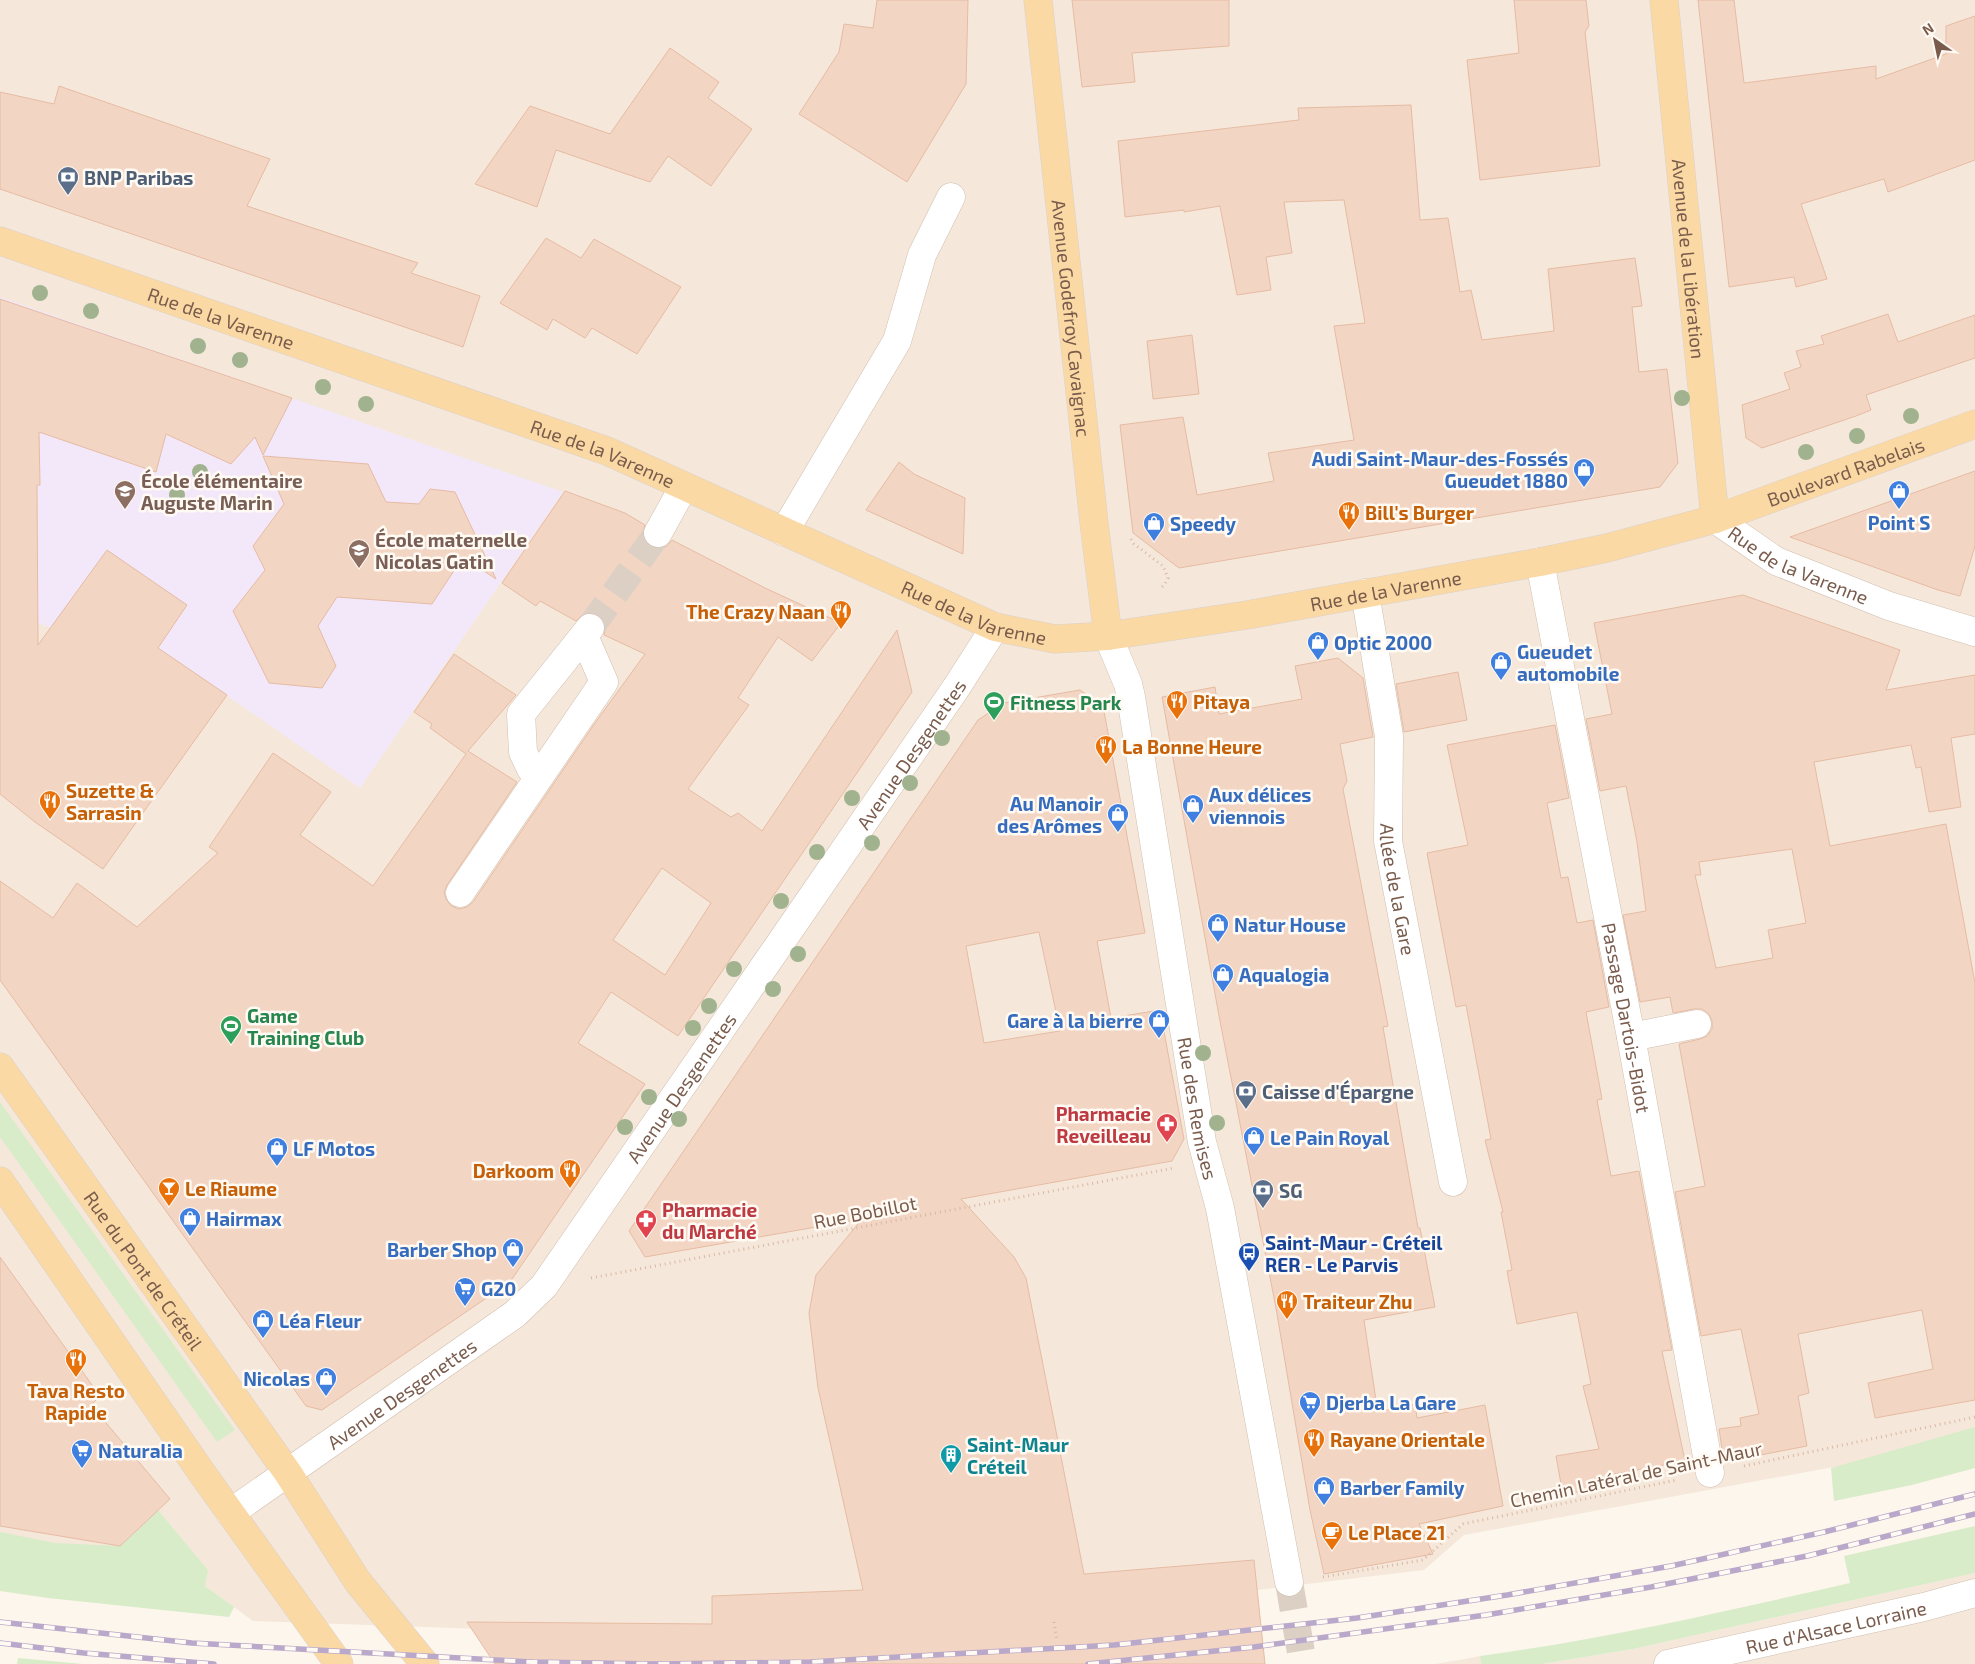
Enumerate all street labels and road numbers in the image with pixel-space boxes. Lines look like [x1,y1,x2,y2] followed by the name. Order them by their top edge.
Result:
[1668,158,1711,360] street label: Avenue de la Libération
[1048,198,1096,438] street label: Avenue Godefroy Cavaignac
[145,282,297,353] street label: Rue de la Varenne
[528,414,679,492] street label: Rue de la Varenne
[1763,432,1927,511] street label: Boulevard Rabelais
[1724,520,1872,608] street label: Rue de la Varenne
[1308,565,1463,615] street label: Rue de la Varenne
[898,575,1049,649] street label: Rue de la Varenne
[851,675,970,833] street label: Avenue Desgenettes
[1376,823,1421,957] street label: Allée de la Gare
[1598,921,1656,1115] street label: Passage Dartois-Bidot
[621,1008,740,1167] street label: Avenue Desgenettes
[1174,1035,1223,1182] street label: Rue des Remises
[80,1186,208,1354] street label: Rue du Pont de Créteil
[812,1191,918,1233] street label: Rue Bobillot
[322,1333,480,1453] street label: Avenue Desgenettes
[1508,1436,1765,1512] street label: Chemin Latéral de Saint-Maur
[1743,1595,1928,1658] street label: Rue d'Alsace Lorraine

